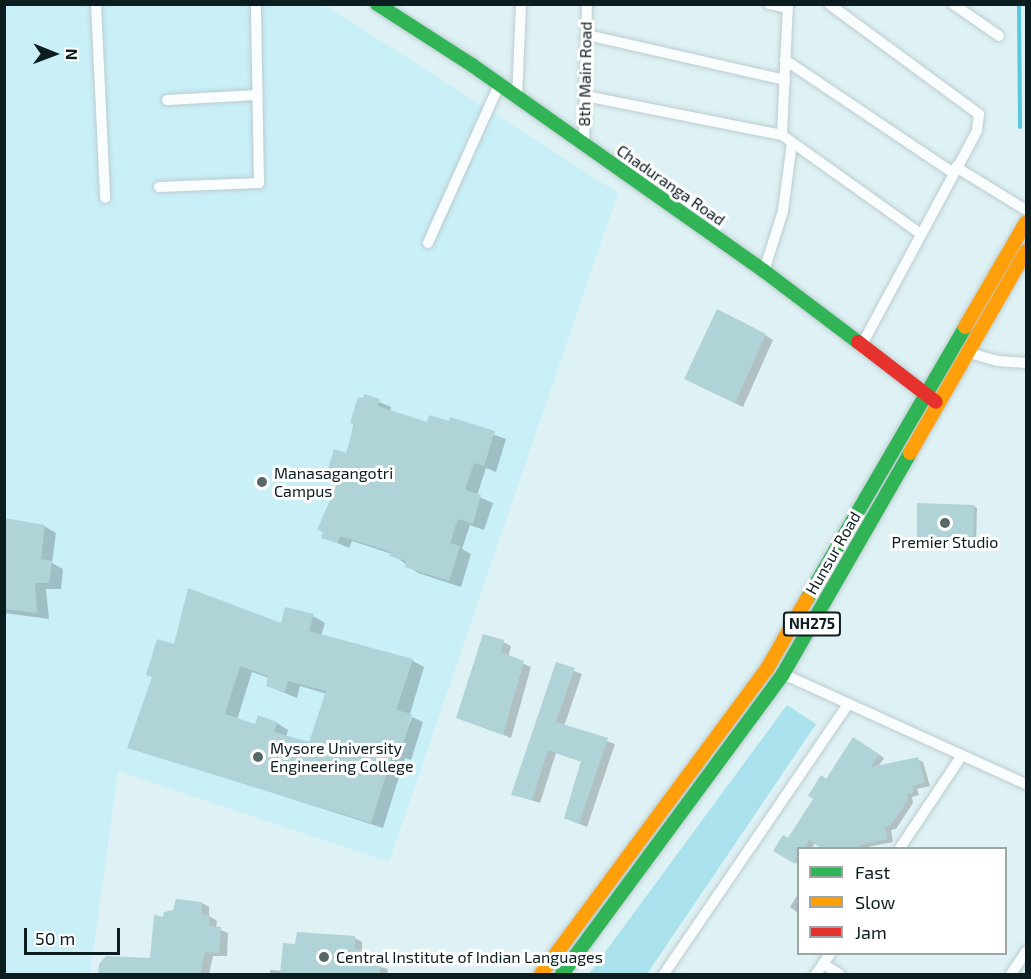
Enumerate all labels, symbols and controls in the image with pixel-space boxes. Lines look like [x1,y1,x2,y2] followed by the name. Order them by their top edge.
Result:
[574,21,596,127] street label: 8th Main Road
[24,24,84,84] north arrow
[63,48,82,60] text: N
[613,140,729,230] street label: Chaduranga Road
[274,463,393,501] place label: Manasagangotri Campus
[255,475,269,489] marker: Manasagangotri Campus
[801,508,865,598] street label: Hunsur Road
[938,516,952,530] marker: Premier Studio
[891,532,999,552] place label: Premier Studio
[782,612,842,636] road number: NH275
[270,738,414,776] place label: Mysore University Engineering College
[251,750,265,764] marker: Mysore University Engineering College
[797,847,1007,955] legend
[855,861,890,883] text: Fast
[855,891,895,913] text: Slow
[27,916,123,954] scale bar
[855,921,887,943] text: Jam
[35,927,75,949] text: 50 m
[336,947,603,967] place label: Central Institute of Indian Languages
[317,950,331,964] marker: Central Institute of Indian Languages

